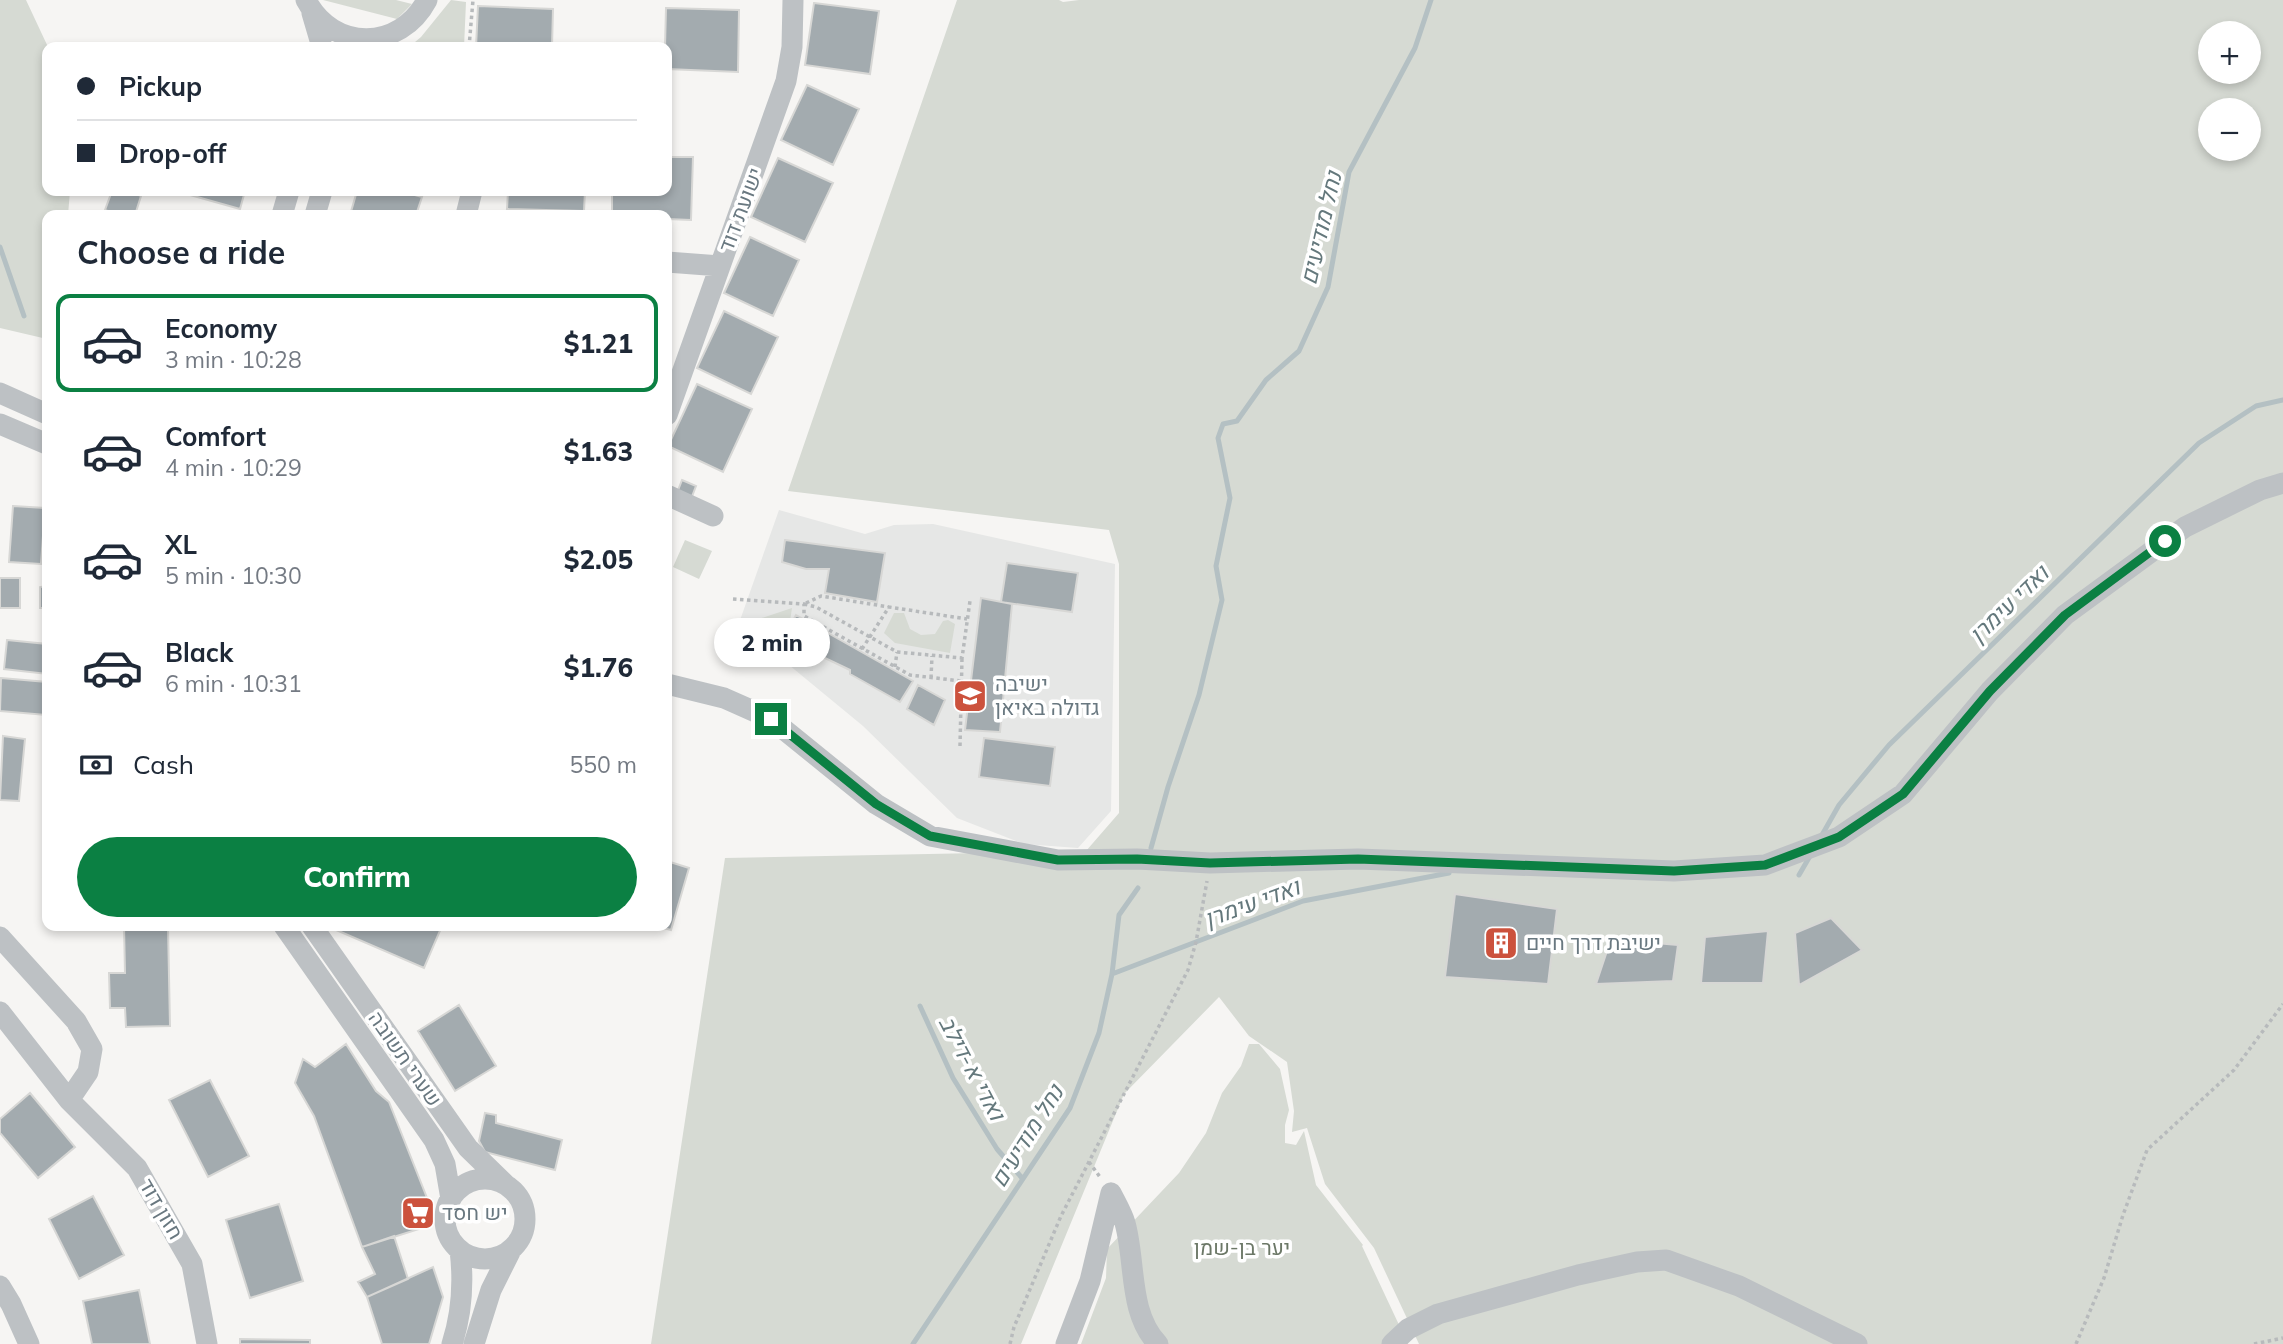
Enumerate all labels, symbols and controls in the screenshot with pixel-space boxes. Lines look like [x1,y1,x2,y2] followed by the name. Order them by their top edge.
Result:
[2198,21,2261,161] map controls
[2198,21,2261,84] button: +
[119,70,202,103] text: Pickup
[2198,98,2261,161] button: −
[119,137,226,170] text: Drop-off
[712,164,768,255] street label: ישועת דוד
[1293,167,1348,287] water label: נחל מודיעים
[77,232,285,272] text: Choose a ride
[81,312,144,375] icon: car
[165,312,277,345] text: Economy
[564,327,633,360] text: $1.21
[165,345,302,374] text: 3 min · 10:28
[81,420,144,483] icon: car
[165,420,266,453] text: Comfort
[564,435,633,468] text: $1.63
[165,453,302,482] text: 4 min · 10:29
[2149,525,2181,557] route start
[81,528,144,591] icon: car
[165,528,197,561] text: XL
[564,543,633,576] text: $2.05
[1963,557,2056,649] water label: ואדי עימרן
[165,561,302,590] text: 5 min · 10:30
[713,618,829,666] callout: 2 min
[741,628,803,657] text: 2 min
[81,636,144,699] icon: car
[165,636,233,669] text: Black
[564,651,633,684] text: $1.76
[165,669,302,698] text: 6 min · 10:31
[995,670,1099,720] place label: ישיבה גדולה באיאן
[951,677,989,715] school or university icon: ישיבה גדולה באיאן
[755,703,787,735] route end
[77,746,115,784] icon: cash
[133,748,194,781] text: Cash
[569,750,637,779] text: 550 m
[77,837,637,917] button: Confirm
[1200,871,1305,933] water label: ואדי עימרן
[1482,924,1520,962] building icon: ישיבת דרך חיים
[1526,929,1661,955] place label: ישיבת דרך חיים
[364,1006,448,1111] street label: שערי תשובה
[933,1011,1013,1127] water label: ואדי א-דילב
[984,1078,1070,1192] water label: נחל מודיעים
[134,1173,190,1244] street label: חזון דוד
[399,1194,437,1232] supermarket icon: יש חסד
[442,1199,508,1225] place label: יש חסד
[1194,1234,1290,1260] park label: יער בן-שמן

